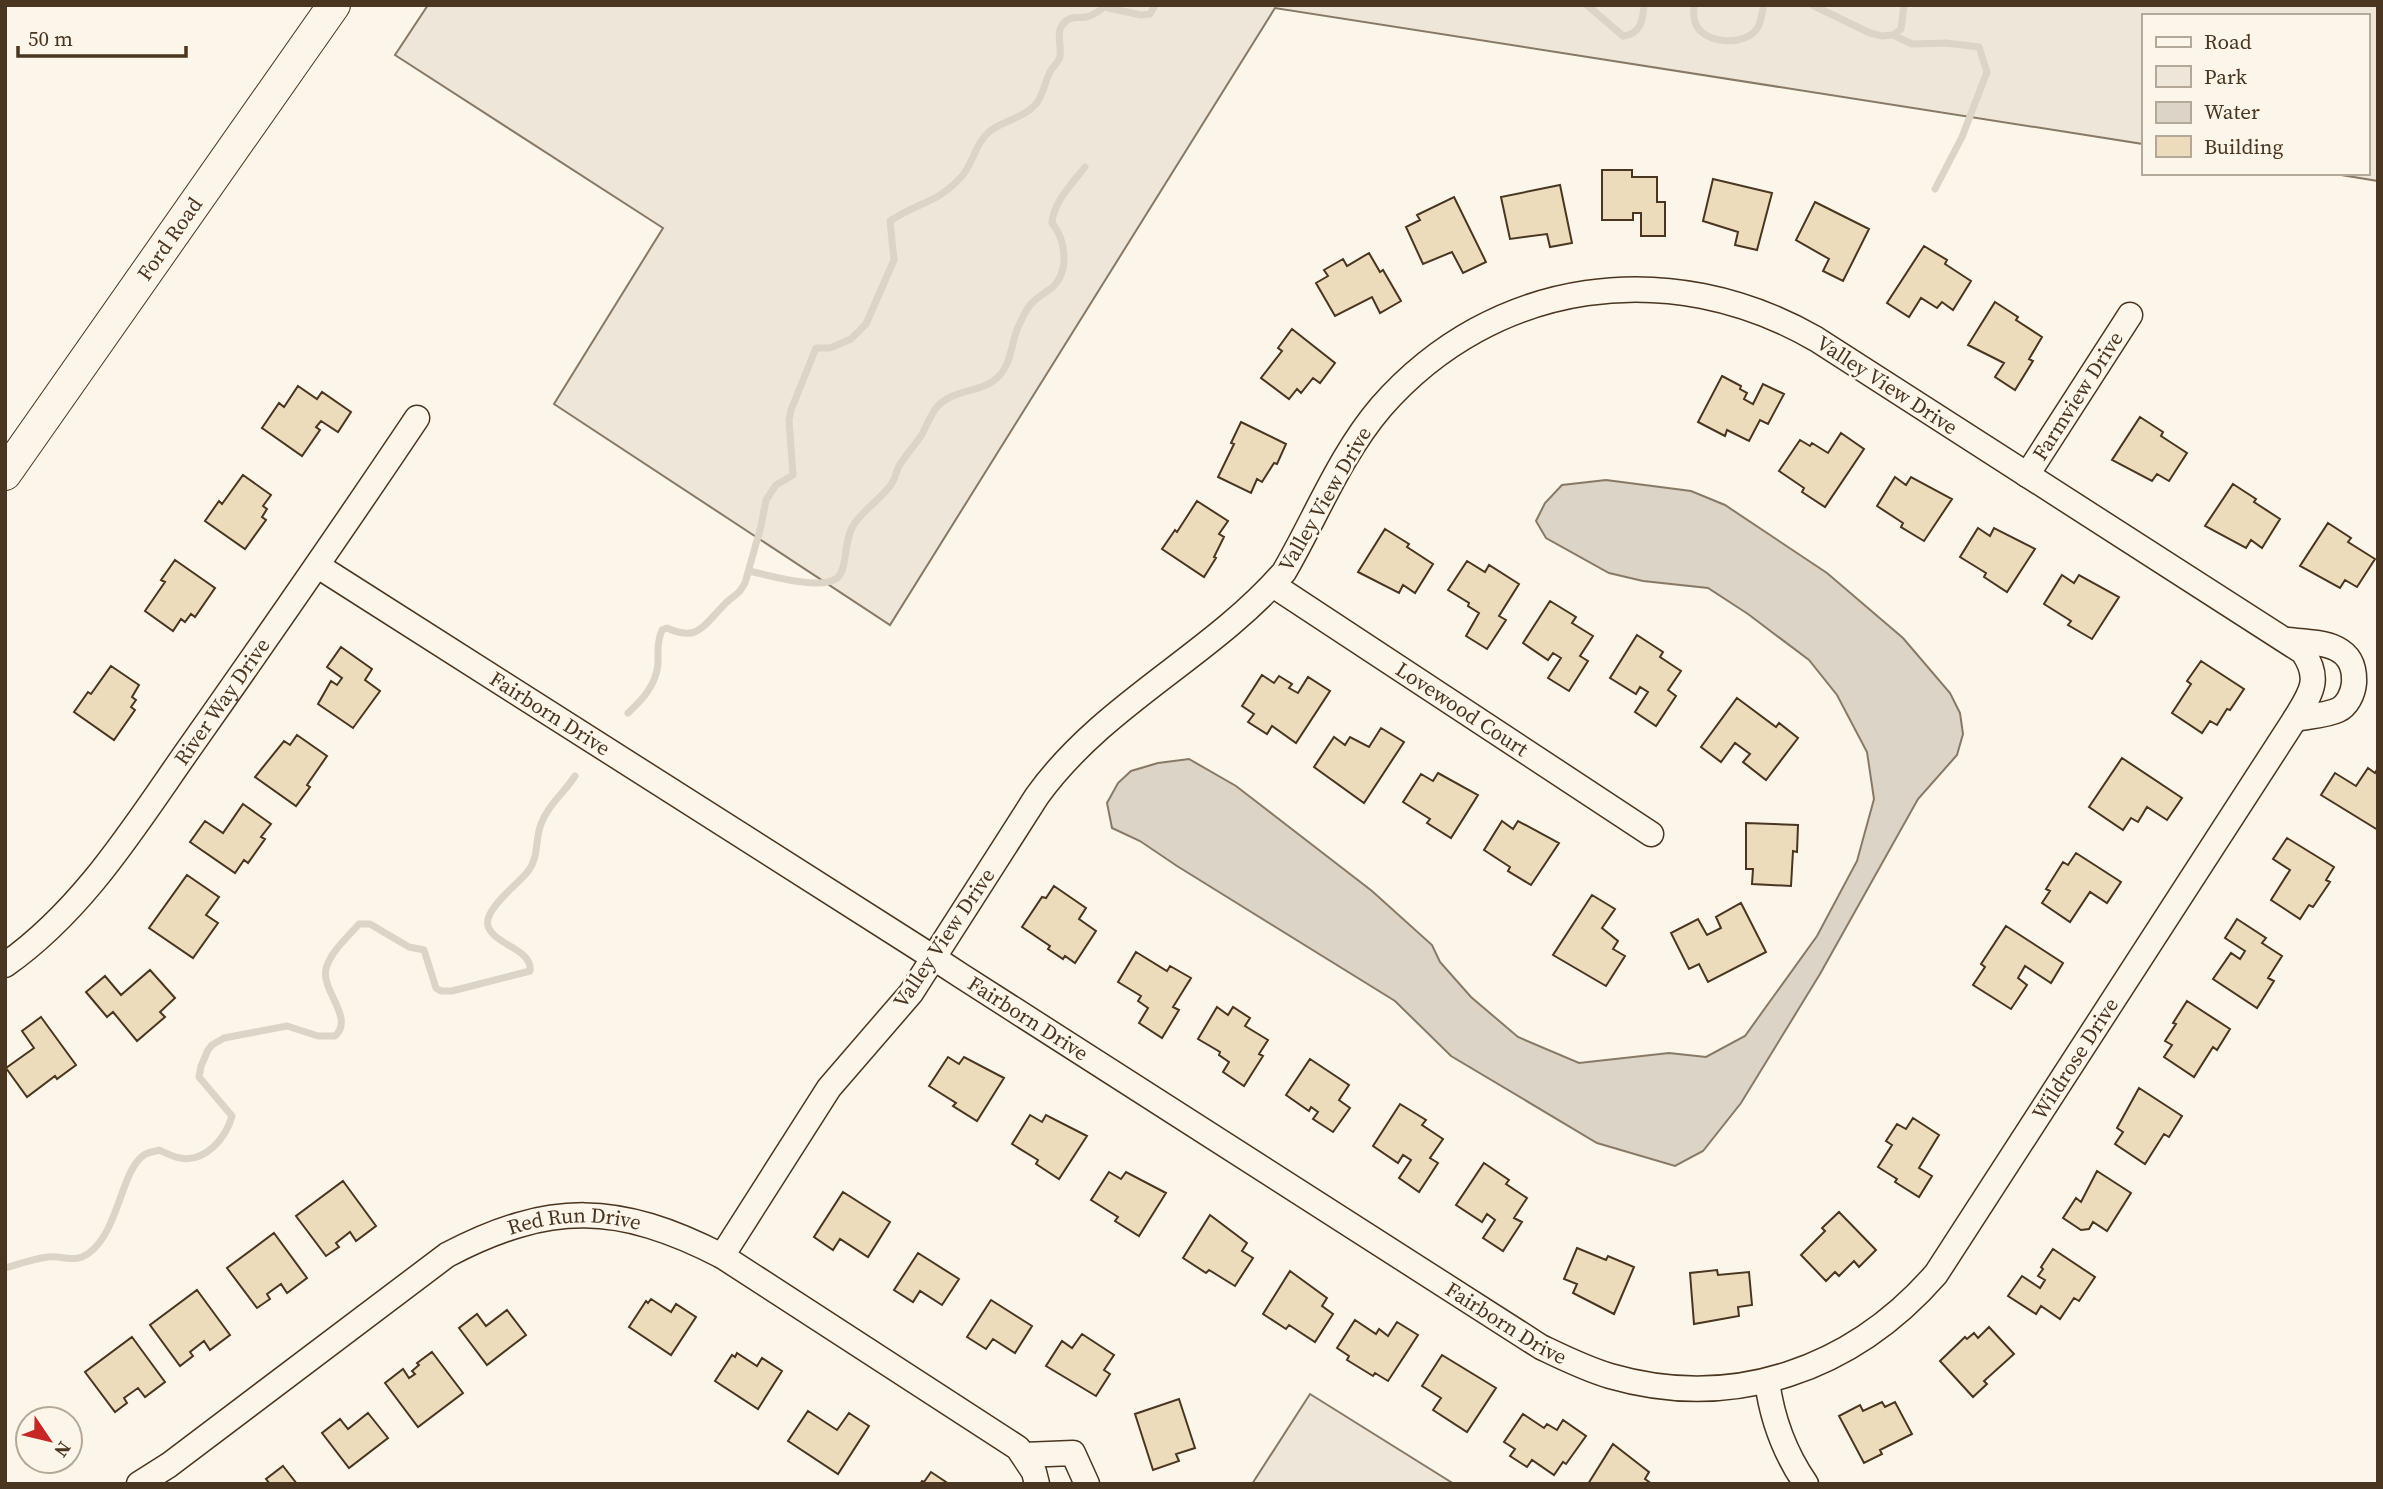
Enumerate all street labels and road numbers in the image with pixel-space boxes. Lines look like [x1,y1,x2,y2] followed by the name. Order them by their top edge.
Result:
[130,191,209,286] street label: Ford Road
[2025,326,2130,466] street label: Farmview Drive
[1811,328,1964,441] street label: Valley View Drive
[1271,421,1378,577] street label: Valley View Drive
[167,632,276,771] street label: River Way Drive
[1390,655,1534,763] street label: Lovewood Court
[484,664,616,762] street label: Fairborn Drive
[886,862,1001,1013] street label: Valley View Drive
[962,969,1094,1068] street label: Fairborn Drive
[2025,992,2125,1125] street label: Wildrose Drive
[504,1200,644,1242] street label: Red Run Drive
[1440,1275,1572,1371] street label: Fairborn Drive

